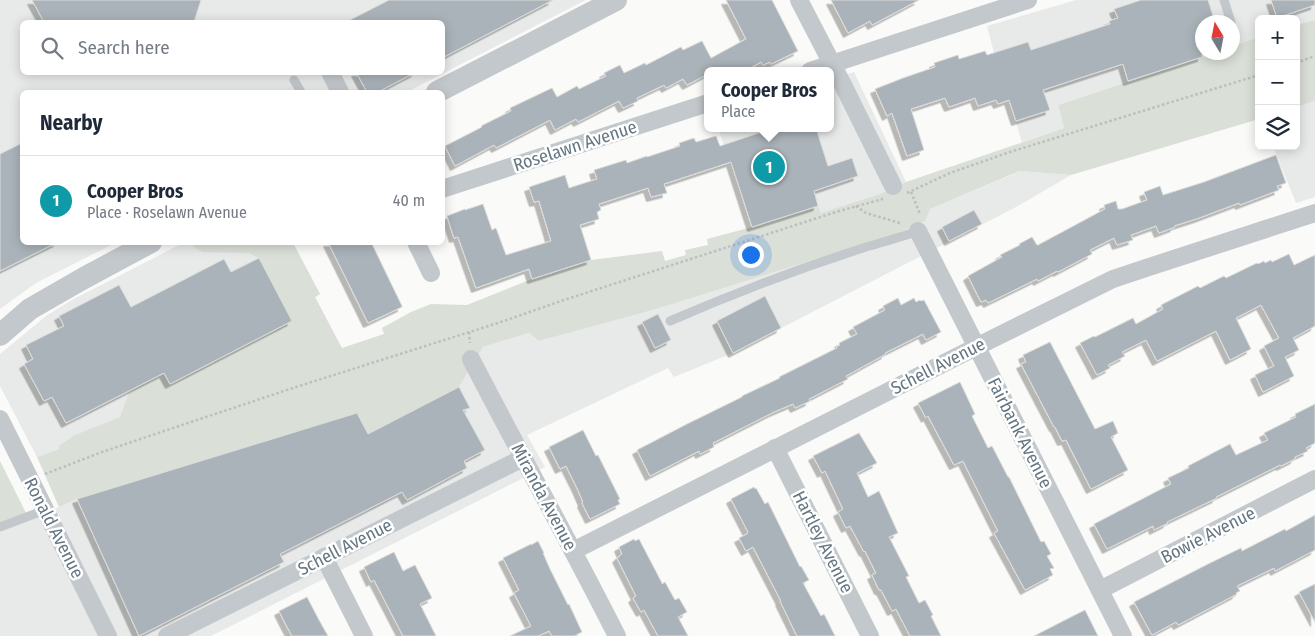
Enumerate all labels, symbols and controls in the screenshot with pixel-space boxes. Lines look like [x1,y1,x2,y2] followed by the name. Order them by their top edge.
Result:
[1195,15,1240,60] north arrow
[1255,15,1300,150] map controls
[1255,15,1300,60] button: +
[20,20,445,75] search box
[38,34,66,62] icon: search
[78,36,170,59] text: Search here
[1255,60,1300,105] button: −
[704,67,834,132] popup
[721,79,817,102] text: Cooper Bros
[721,102,756,121] text: Place
[1255,105,1300,150] button: layers
[40,110,102,136] text: Nearby
[510,116,640,176] street label: Roselawn Avenue
[753,148,785,186] pin: 1
[87,180,183,203] text: Cooper Bros
[53,191,59,210] text: 1
[393,191,425,210] text: 40 m
[87,203,247,222] text: Place · Roselawn Avenue
[738,242,764,268] your location
[887,333,989,399] street label: Schell Avenue
[983,374,1057,492] street label: Fairbank Avenue
[507,440,581,554] street label: Miranda Avenue
[19,474,89,582] street label: Ronald Avenue
[788,487,858,597] street label: Hartley Avenue
[1157,502,1259,568] street label: Bowie Avenue
[294,514,396,580] street label: Schell Avenue

